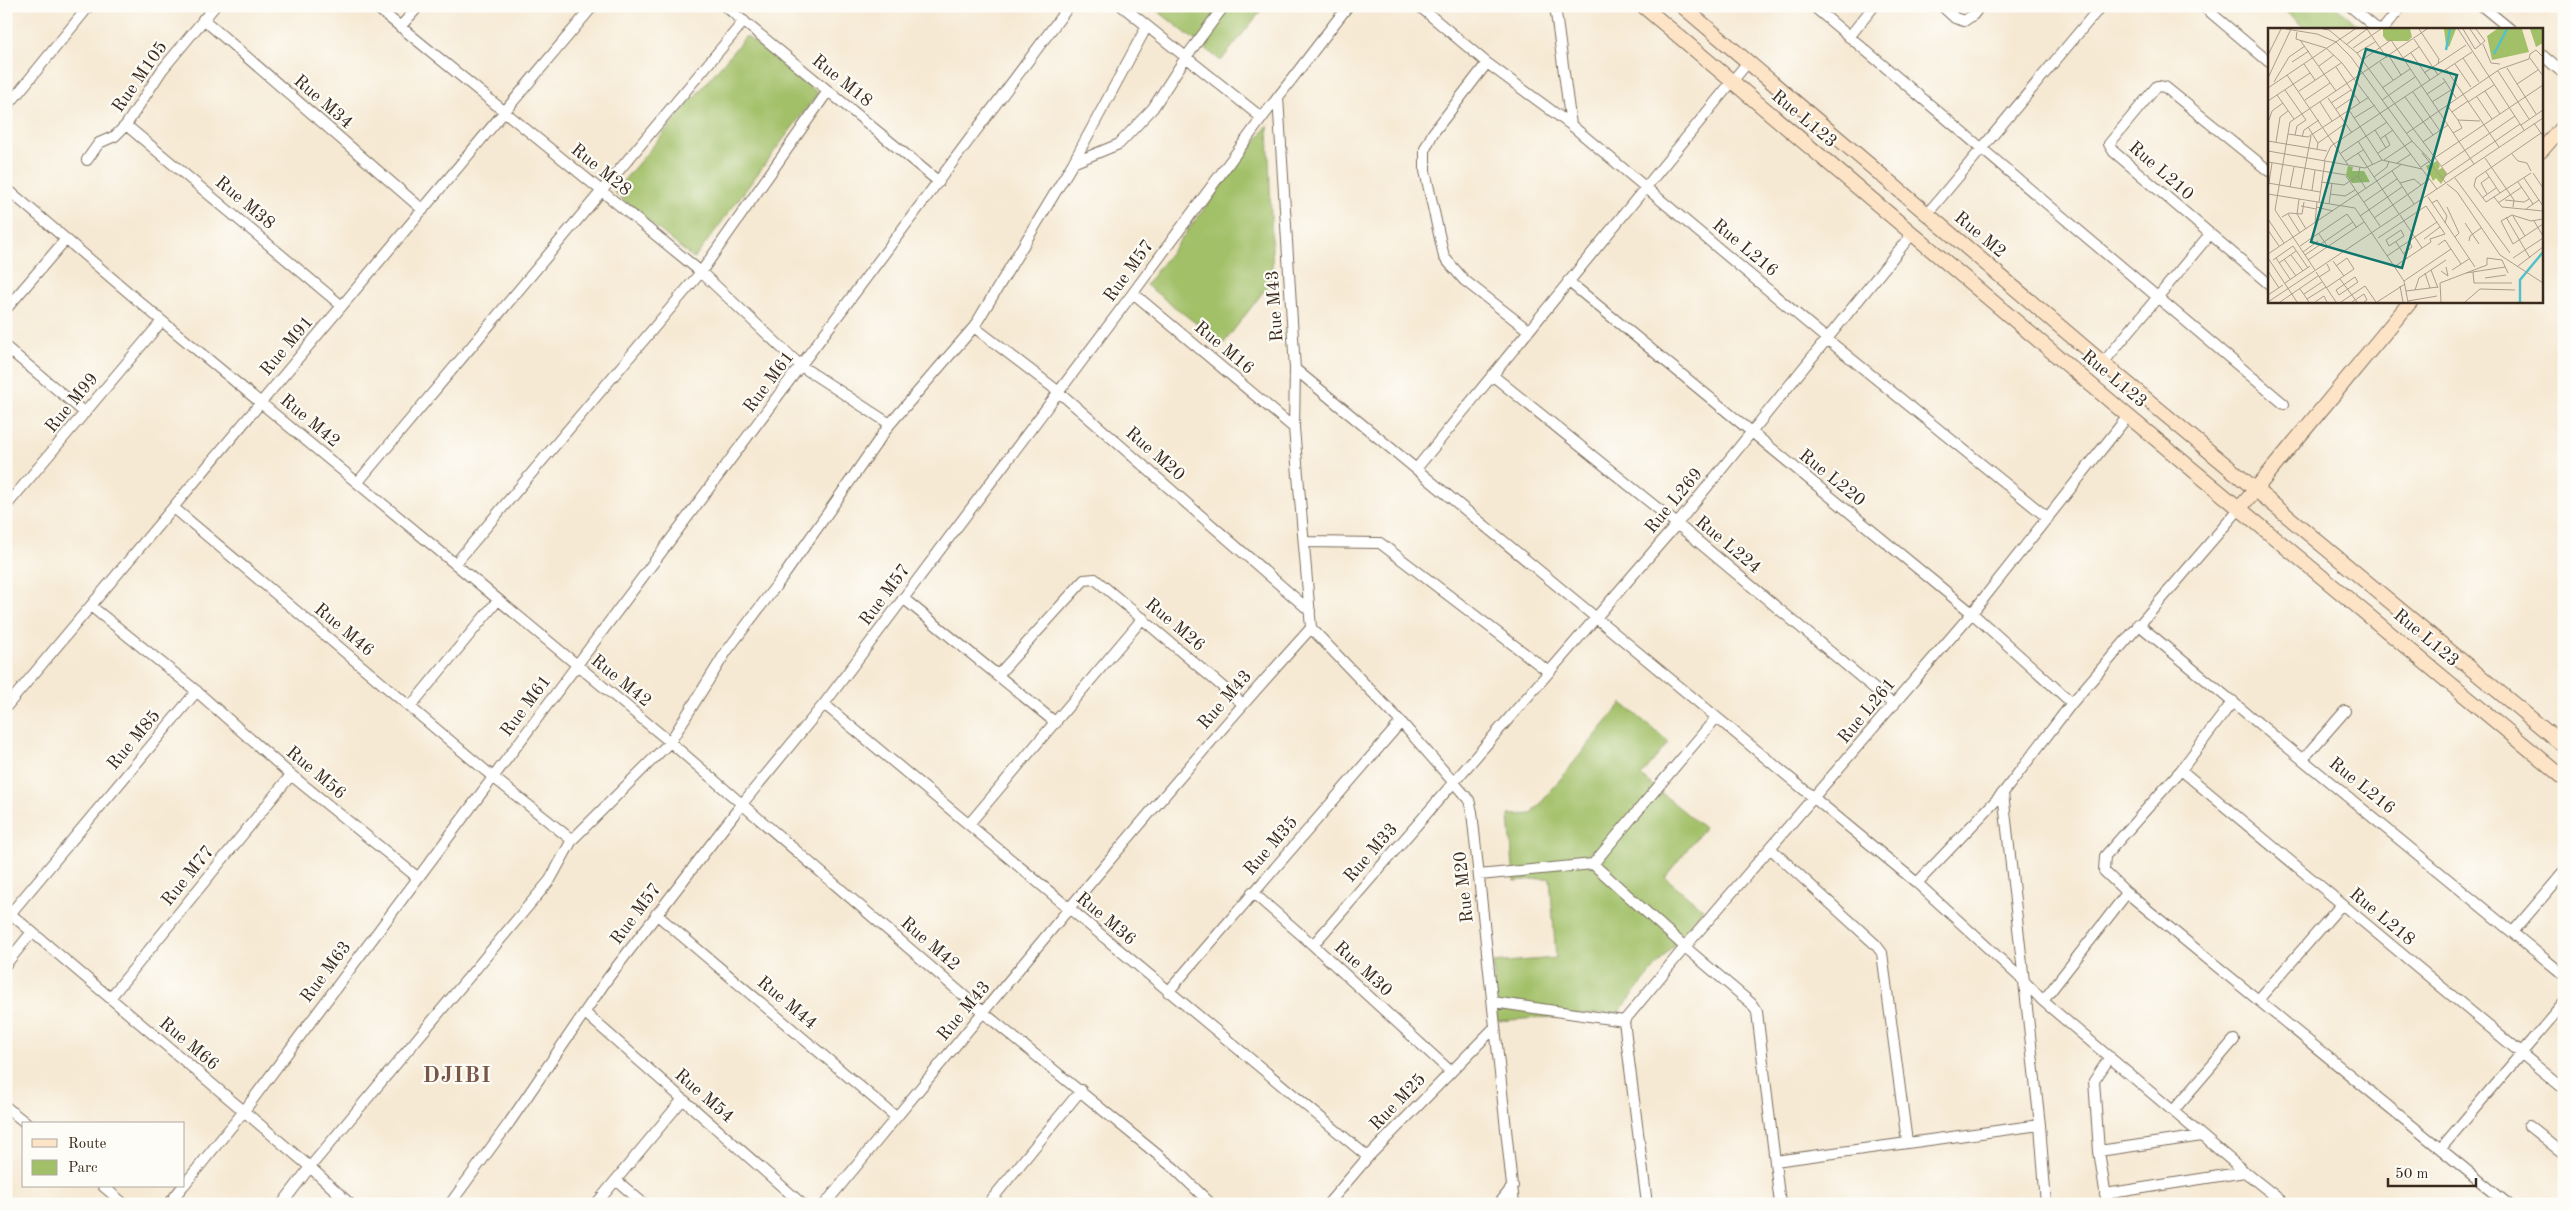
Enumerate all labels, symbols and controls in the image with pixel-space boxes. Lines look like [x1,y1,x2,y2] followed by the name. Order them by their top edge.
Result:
[2268,28,2542,302] inset map
[109,38,171,116] street label: Rue M105
[808,51,876,111] street label: Rue M18
[290,72,356,132] street label: Rue M34
[1768,87,1840,151] street label: Rue L123
[2125,138,2197,204] street label: Rue L210
[567,140,635,200] street label: Rue M28
[212,173,278,233] street label: Rue M38
[1951,208,2009,262] street label: Rue M2
[1709,216,1781,280] street label: Rue L216
[1101,237,1157,305] street label: Rue M57
[1264,270,1286,342] street label: Rue M43
[257,313,317,379] street label: Rue M91
[1191,318,1257,378] street label: Rue M16
[2078,347,2150,411] street label: Rue L123
[740,348,798,416] street label: Rue M61
[42,370,102,436] street label: Rue M99
[277,391,343,451] street label: Rue M42
[1122,424,1188,484] street label: Rue M20
[1796,446,1868,510] street label: Rue L220
[1642,465,1706,537] street label: Rue L269
[1692,513,1764,577] street label: Rue L224
[856,561,914,629] street label: Rue M57
[1142,595,1208,655] street label: Rue M26
[311,600,377,660] street label: Rue M46
[2390,606,2462,670] street label: Rue L123
[587,651,655,711] street label: Rue M42
[1195,667,1255,733] street label: Rue M43
[497,672,555,740] street label: Rue M61
[1835,675,1899,747] street label: Rue L261
[104,707,164,773] street label: Rue M85
[283,743,349,803] street label: Rue M56
[2326,754,2398,818] street label: Rue L216
[1241,813,1301,879] street label: Rue M35
[1341,820,1401,886] street label: Rue M33
[158,842,218,910] street label: Rue M77
[1451,850,1477,924] street label: Rue M20
[607,880,665,948] street label: Rue M57
[2346,885,2418,949] street label: Rue L218
[1073,889,1139,949] street label: Rue M36
[897,914,963,974] street label: Rue M42
[297,938,355,1006] street label: Rue M63
[1331,938,1395,1000] street label: Rue M30
[754,973,820,1033] street label: Rue M44
[934,978,994,1044] street label: Rue M43
[156,1014,222,1074] street label: Rue M66
[422,1065,492,1087] district label: DJIBI
[671,1066,737,1126] street label: Rue M54
[1367,1070,1429,1134] street label: Rue M25
[22,1122,185,1188] legend
[68,1137,106,1152] text: Route
[2388,1155,2475,1187] scale bar
[68,1161,98,1176] text: Parc
[2395,1167,2429,1182] text: 50 m

